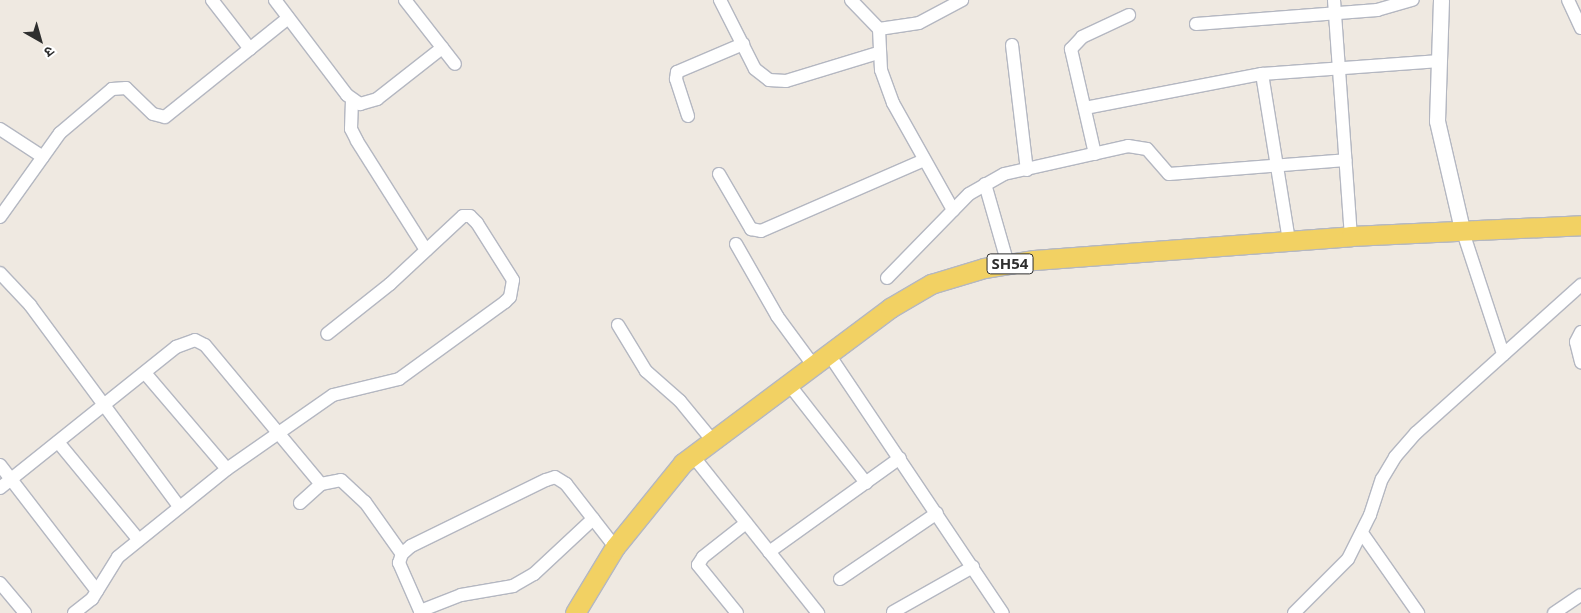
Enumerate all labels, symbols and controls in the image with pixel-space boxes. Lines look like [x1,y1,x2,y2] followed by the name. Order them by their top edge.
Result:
[15,15,65,65] north arrow
[40,42,59,62] text: उ
[986,252,1034,276] road number: SH54

